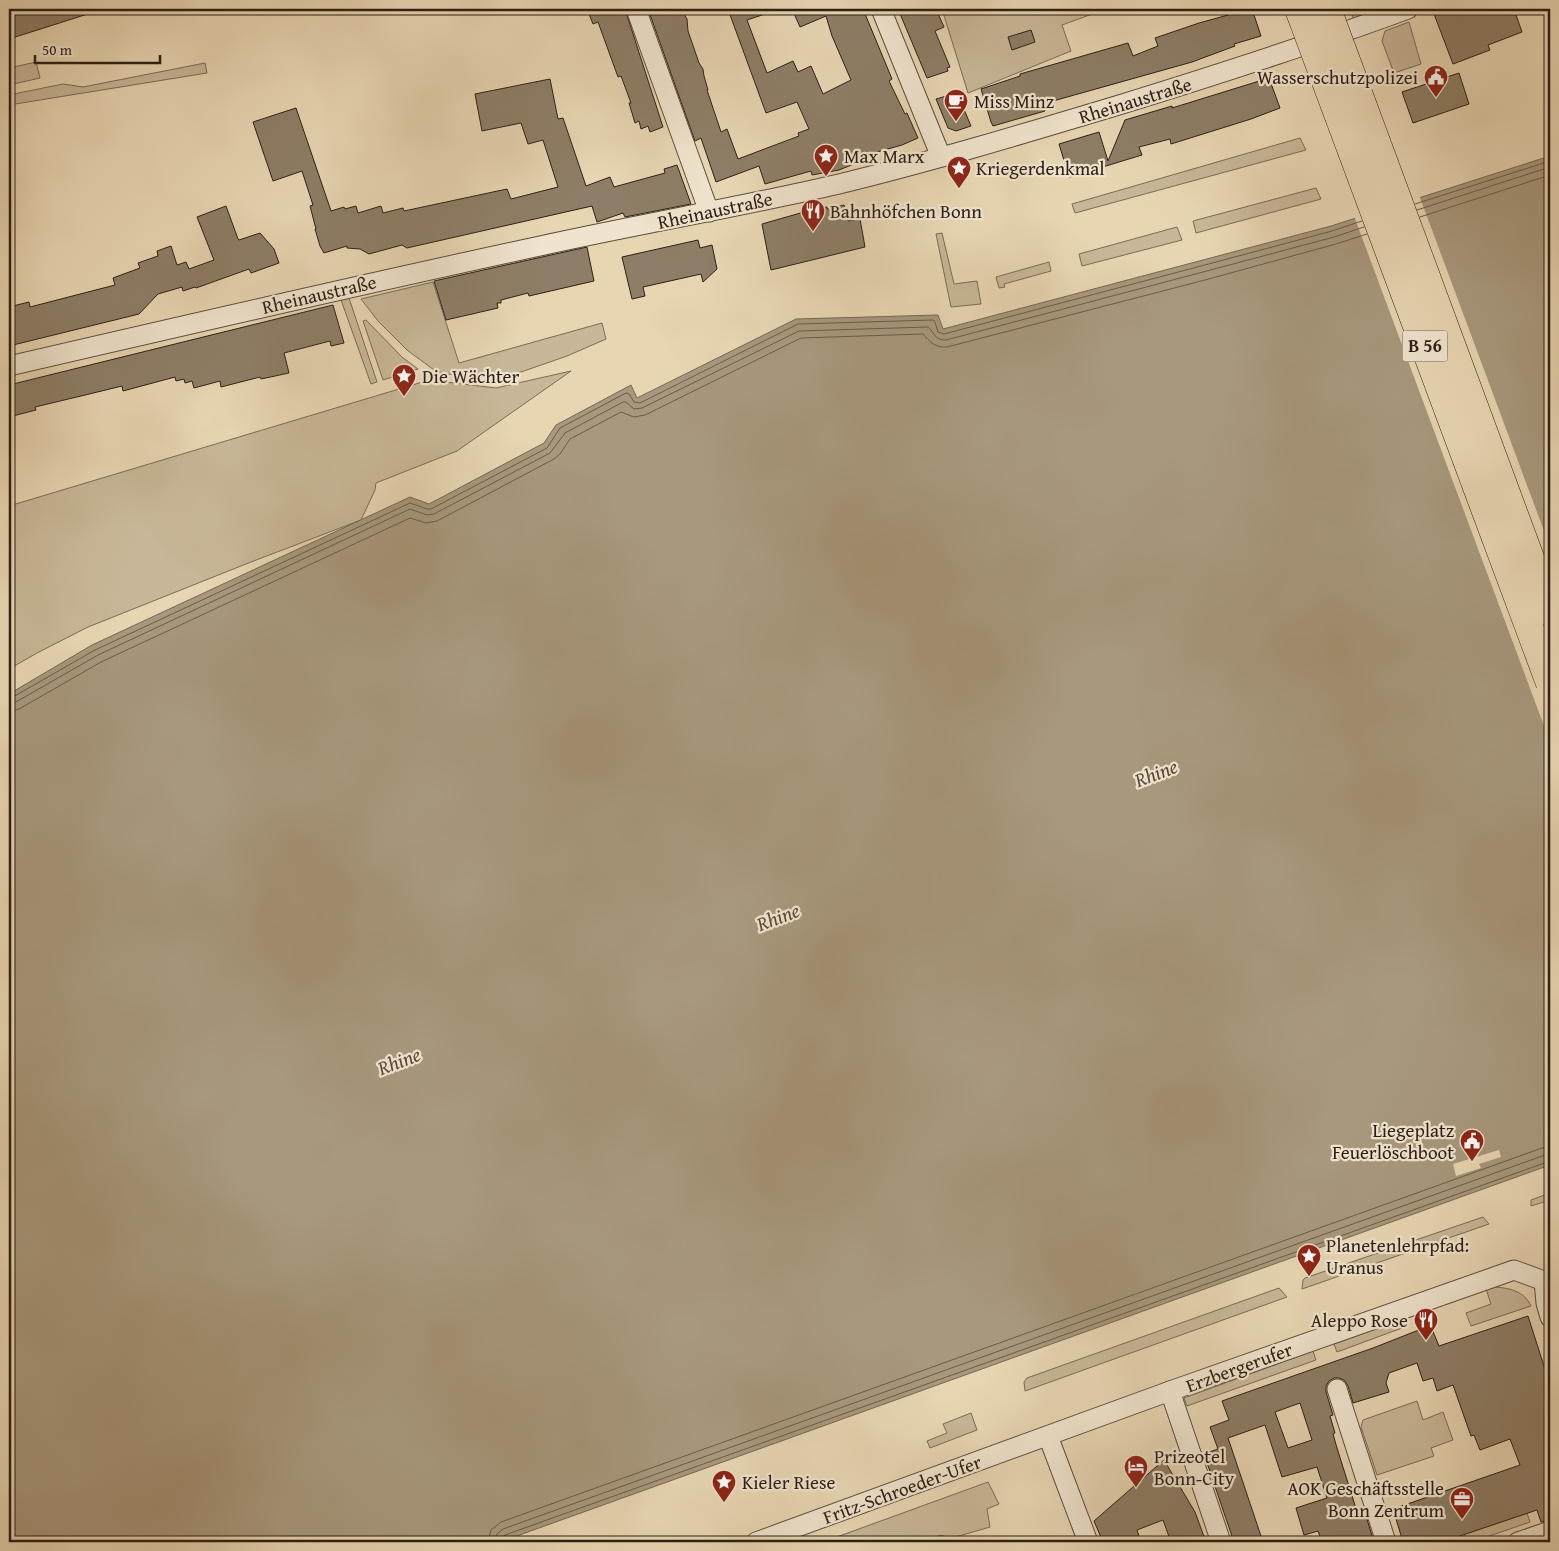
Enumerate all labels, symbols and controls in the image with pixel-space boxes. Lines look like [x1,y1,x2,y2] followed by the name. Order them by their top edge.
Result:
[35,32,160,64] scale bar
[42,39,73,60] text: 50 m
[1257,63,1418,91] place label: Wasserschutzpolizei
[1423,64,1449,98] public building icon: Wasserschutzpolizei
[1075,70,1195,130] street label: Rheinaustraße
[974,87,1054,115] place label: Miss Minz
[943,88,969,122] cafe icon: Miss Minz
[844,142,925,170] place label: Max Marx
[813,143,839,177] place icon: Max Marx
[976,154,1105,182] place label: Kriegerdenkmal
[946,155,972,189] place icon: Kriegerdenkmal
[655,184,775,236] street label: Rheinaustraße
[830,197,982,225] place label: Bahnhöfchen Bonn
[800,198,826,232] restaurant icon: Bahnhöfchen Bonn
[259,267,379,321] street label: Rheinaustraße
[1402,331,1448,362] road number: B 56
[422,362,520,390] place label: Die Wächter
[391,363,417,397] place icon: Die Wächter
[1129,751,1182,794] water label: Rhine
[751,895,804,938] water label: Rhine
[372,1039,425,1082] water label: Rhine
[1332,1116,1454,1166] place label: Liegeplatz Feuerlöschboot
[1459,1128,1485,1162] public building icon: Liegeplatz Feuerlöschboot
[1326,1231,1469,1281] place label: Planetenlehrpfad: Uranus
[1296,1243,1322,1277] place icon: Planetenlehrpfad: Uranus
[1311,1306,1408,1334] place label: Aleppo Rose
[1413,1307,1439,1341] restaurant icon: Aleppo Rose
[1182,1335,1296,1399] street label: Erzbergerufer
[1154,1442,1235,1492] place label: Prizeotel Bonn-City
[819,1447,985,1531] street label: Fritz-Schroeder-Ufer
[1123,1454,1149,1488] hotel icon: Prizeotel Bonn-City
[742,1468,835,1496] place label: Kieler Riese
[711,1469,737,1503] place icon: Kieler Riese
[1287,1474,1444,1524] place label: AOK Geschäftsstelle Bonn Zentrum
[1449,1486,1475,1520] office icon: AOK Geschäftsstelle Bonn Zentrum

